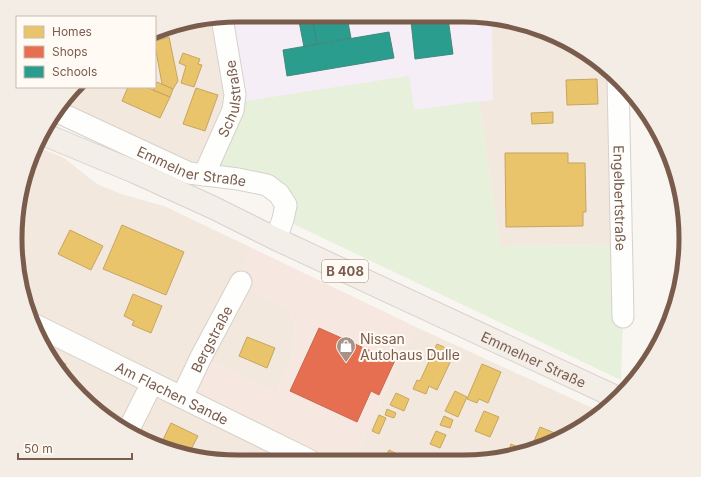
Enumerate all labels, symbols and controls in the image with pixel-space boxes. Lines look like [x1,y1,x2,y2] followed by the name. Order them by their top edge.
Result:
[16,16,156,88] legend
[52,24,92,39] text: Homes
[52,44,88,59] text: Shops
[214,59,244,140] street label: Schulstraße
[52,64,97,79] text: Schools
[135,142,248,189] street label: Emmelner Straße
[611,145,630,251] street label: Engelbertstraße
[322,260,368,282] road number: B 408
[187,303,235,375] street label: Bergstraße
[479,327,589,391] street label: Emmelner Straße
[360,330,460,363] place label: Nissan Autohaus Dulle
[335,335,357,363] shop icon: Nissan Autohaus Dulle
[113,358,232,428] street label: Am Flachen Sande
[18,435,132,461] scale bar
[24,441,53,456] text: 50 m

